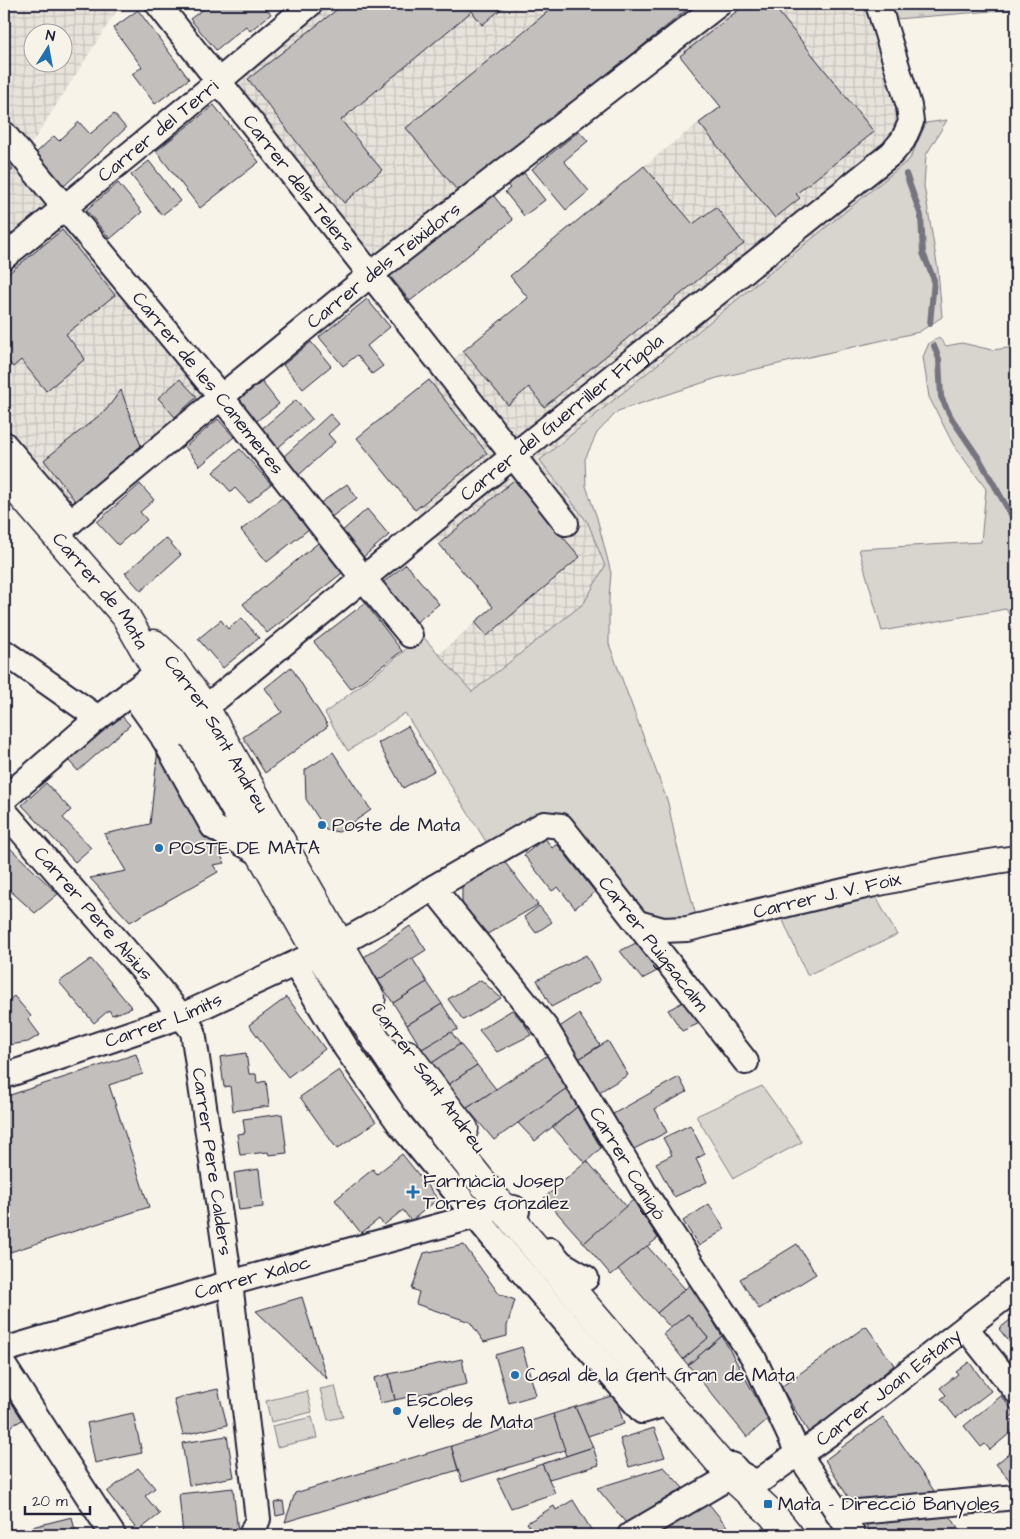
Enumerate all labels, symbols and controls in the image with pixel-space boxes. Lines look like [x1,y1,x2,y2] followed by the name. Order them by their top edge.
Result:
[22,22,72,72] north arrow
[44,26,57,47] text: N
[92,73,224,189] street label: Carrer del Terri
[236,109,361,258] street label: Carrer dels Telers
[301,196,466,335] street label: Carrer dels Teixidors
[126,286,291,480] street label: Carrer de les Canemeres
[454,327,669,508] street label: Carrer del Guerriller Frigola
[46,526,155,654] street label: Carrer de Mata
[157,649,276,818] street label: Carrer Sant Andreu
[332,812,461,839] place label: Poste de Mata
[316,819,328,831] marker: Poste de Mata
[169,835,320,862] place label: POSTE DE MATA
[27,841,159,987] street label: Carrer Pere Alsius
[153,842,165,854] marker: POSTE DE MATA
[750,865,903,926] street label: Carrer J. V. Foix
[592,870,715,1018] street label: Carrer Puigsacalm
[101,986,227,1055] street label: Carrer Límits
[364,997,492,1159] street label: Carrer Sant Andreu
[185,1066,239,1257] street label: Carrer Pere Calders
[583,1102,673,1226] street label: Carrer Canigó
[423,1168,570,1217] place label: Farmàcia Josep Torres Gonzalez
[407,1186,419,1198] marker: Farmàcia Josep Torres Gonzalez
[191,1248,314,1306] street label: Carrer Xaloc
[810,1322,968,1453] street label: Carrer Joan Estany
[525,1362,795,1389] place label: Casal de la Gent Gran de Mata
[509,1369,521,1381] marker: Casal de la Gent Gran de Mata
[407,1387,533,1436] place label: Escoles Velles de Mata
[391,1405,403,1417] marker: Escoles Velles de Mata
[25,1484,90,1516] scale bar
[32,1491,68,1512] text: 20 m
[778,1491,1000,1519] place label: Mata - Direcció Banyoles
[762,1498,774,1510] marker: Mata - Direcció Banyoles

